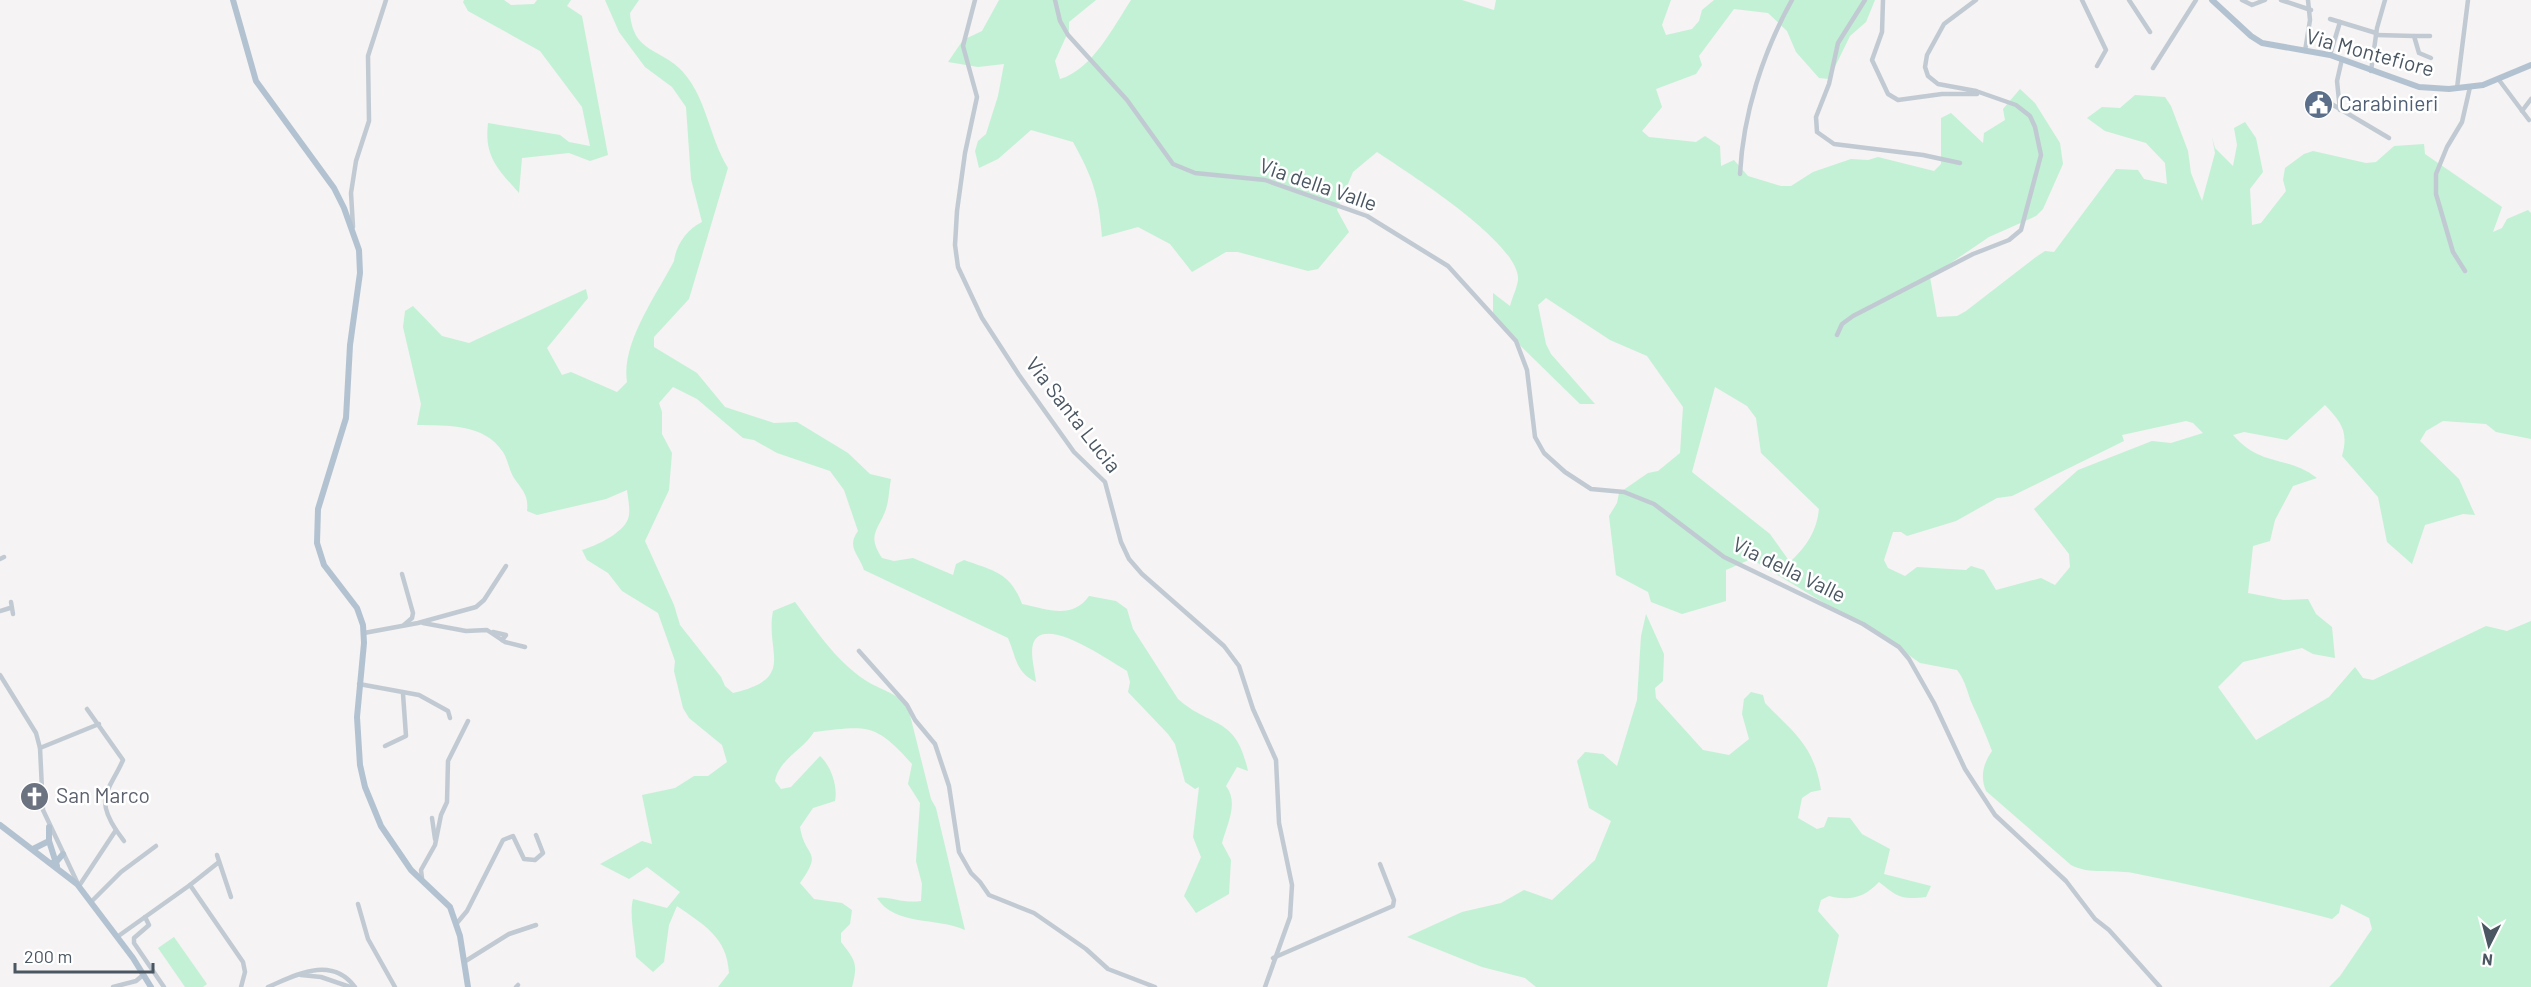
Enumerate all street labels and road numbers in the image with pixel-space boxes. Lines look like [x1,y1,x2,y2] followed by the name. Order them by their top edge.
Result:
[2303,22,2437,81] street label: Via Montefiore
[1256,152,1381,215] street label: Via della Valle
[1021,351,1127,477] street label: Via Santa Lucia
[1729,530,1850,607] street label: Via della Valle

